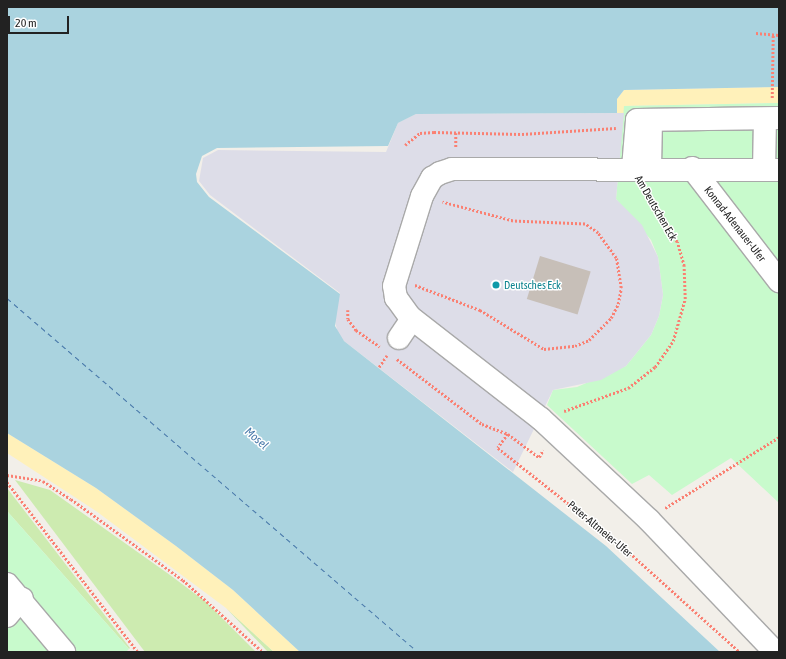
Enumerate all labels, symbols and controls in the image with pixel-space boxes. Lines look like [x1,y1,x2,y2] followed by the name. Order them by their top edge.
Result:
[10,8,71,34] scale bar
[15,16,37,30] text: 20 m
[632,173,680,243] street label: Am Deutschen Eck
[702,184,768,264] street label: Konrad-Adenauer-Ufer
[504,278,561,292] place label: Deutsches Eck
[491,280,501,290] marker: Deutsches Eck
[241,425,271,453] water label: Mosel
[565,498,635,560] street label: Peter-Altmeier-Ufer

